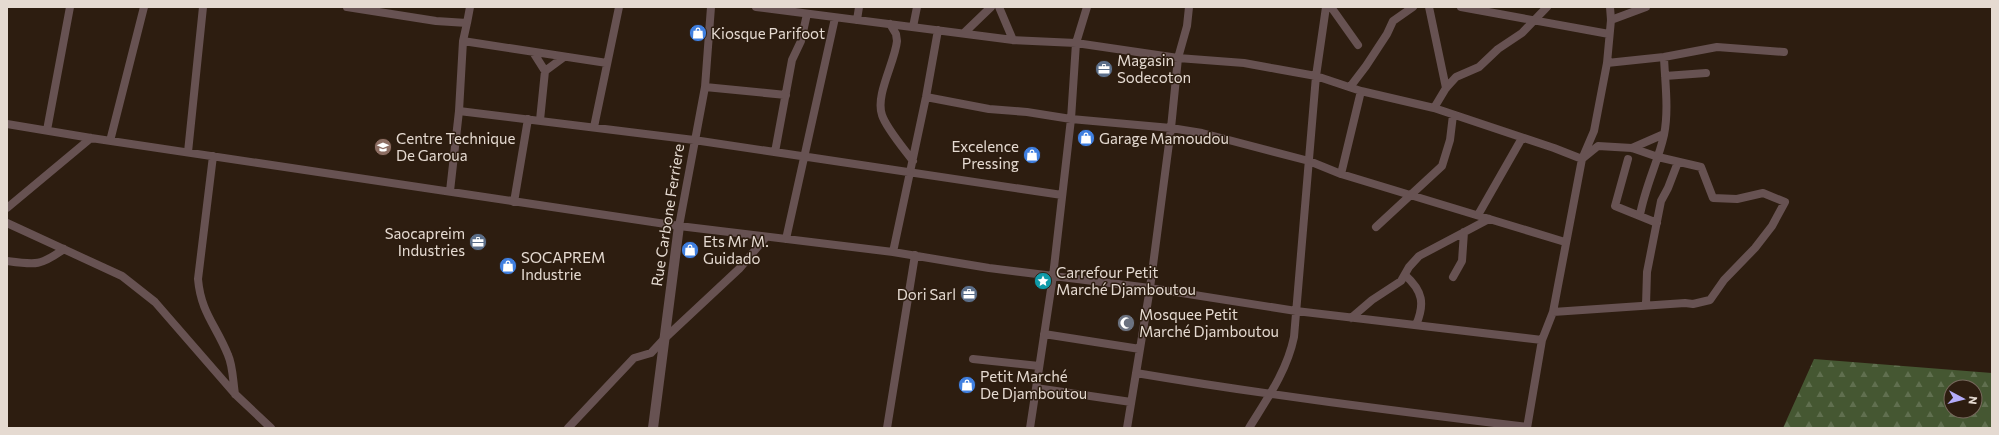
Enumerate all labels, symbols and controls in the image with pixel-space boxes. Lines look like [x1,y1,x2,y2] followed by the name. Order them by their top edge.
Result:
[688,23,708,43] shop icon: Kiosque Parifoot
[711,24,825,42] place label: Kiosque Parifoot
[1117,51,1191,86] place label: Magasin Sodecoton
[1094,59,1114,79] office icon: Magasin Sodecoton
[1076,128,1096,148] shop icon: Garage Mamoudou
[396,129,515,164] place label: Centre Technique De Garoua
[1099,129,1229,147] place label: Garage Mamoudou
[373,137,393,157] school or university icon: Centre Technique De Garoua
[951,137,1019,172] place label: Excelence Pressing
[647,142,687,288] street label: Rue Carbone Ferriere
[1022,145,1042,165] shop icon: Excelence Pressing
[385,224,465,259] place label: Saocapreim Industries
[468,232,488,252] office icon: Saocapreim Industries
[703,232,769,267] place label: Ets Mr M. Guidado
[680,240,700,260] shop icon: Ets Mr M. Guidado
[521,248,605,283] place label: SOCAPREM Industrie
[498,256,518,276] shop icon: SOCAPREM Industrie
[1056,263,1196,298] place label: Carrefour Petit Marché Djamboutou
[1033,271,1053,291] place icon: Carrefour Petit Marché Djamboutou
[959,284,979,304] office icon: Dori Sarl
[897,285,956,303] place label: Dori Sarl
[1139,305,1279,340] place label: Mosquee Petit Marché Djamboutou
[1116,313,1136,333] mosque icon: Mosquee Petit Marché Djamboutou
[980,367,1087,402] place label: Petit Marché De Djamboutou
[957,375,977,395] shop icon: Petit Marché De Djamboutou
[1943,379,1983,419] north arrow
[1966,395,1980,405] text: N

